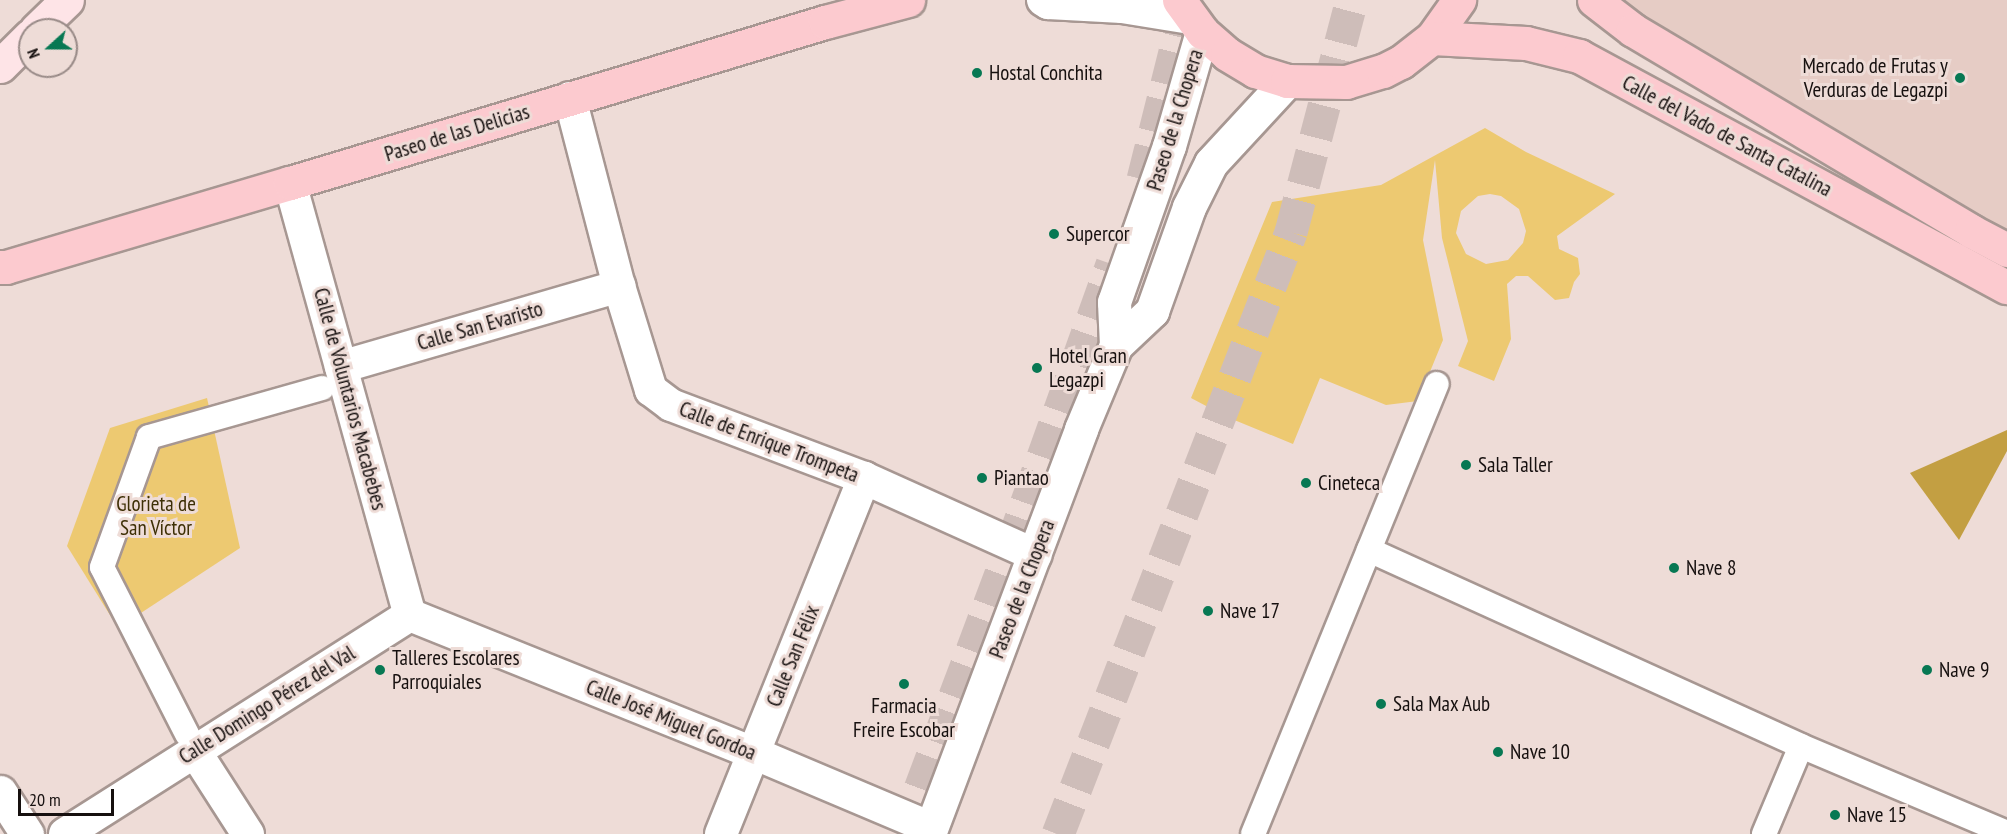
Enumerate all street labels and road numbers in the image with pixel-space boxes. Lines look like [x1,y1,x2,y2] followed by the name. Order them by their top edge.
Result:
[1142,46,1208,194] street label: Paseo de la Chopera
[1618,70,1836,202] street label: Calle del Vado de Santa Catalina
[382,99,532,167] street label: Paseo de las Delicias
[308,285,392,513] street label: Calle de Voluntarios Macabebes
[414,296,546,356] street label: Calle San Evaristo
[675,396,863,488] street label: Calle de Enrique Trompeta
[984,516,1060,662] street label: Paseo de la Chopera
[761,602,825,710] street label: Calle San Félix
[174,640,360,770] street label: Calle Domingo Pérez del Val
[582,674,760,766] street label: Calle José Miguel Gordoa

